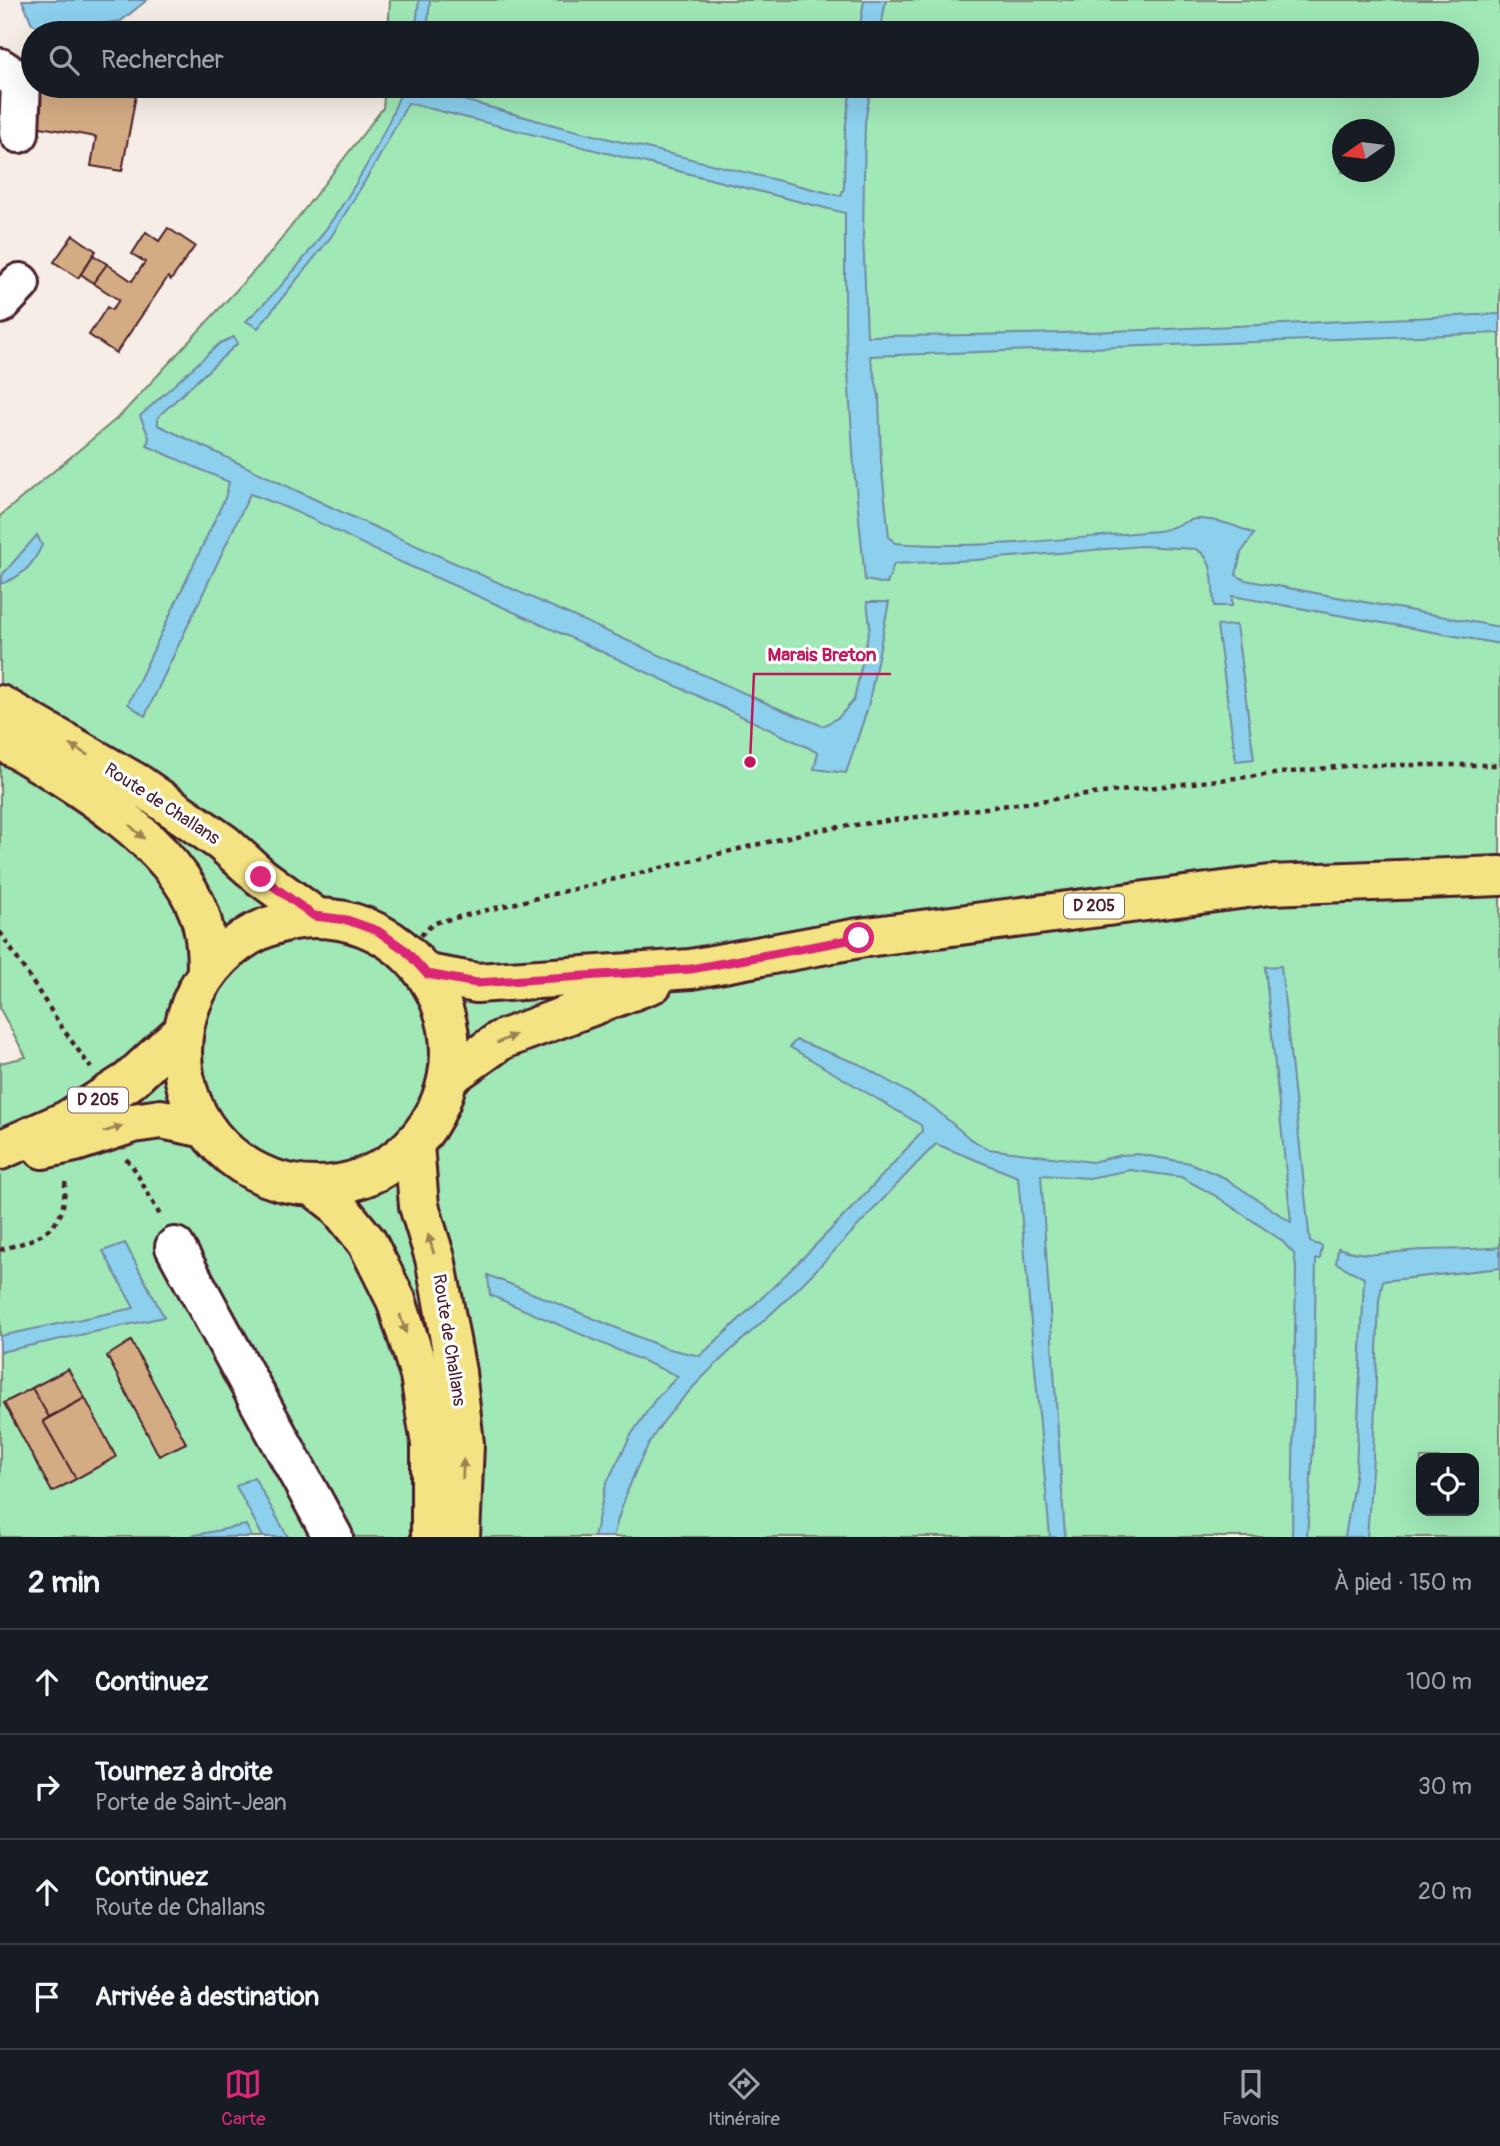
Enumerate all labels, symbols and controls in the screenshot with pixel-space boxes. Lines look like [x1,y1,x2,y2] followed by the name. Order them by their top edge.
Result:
[21,21,1479,98] search box
[45,41,83,79] icon: search
[101,44,224,76] text: Rechercher
[1332,119,1395,182] north arrow
[754,634,891,674] callout: Marais Breton
[767,643,877,667] text: Marais Breton
[69,745,89,757] one-way arrow
[100,758,224,850] street label: Route de Challans
[128,824,145,840] one-way arrow
[245,861,276,892] route end
[1064,893,1124,918] road number: D 205
[843,922,874,953] route start
[495,1033,516,1044] one-way arrow
[68,1088,128,1112] road number: D 205
[103,1123,124,1133] one-way arrow
[426,1234,436,1255] one-way arrow
[427,1272,471,1408] street label: Route de Challans
[399,1313,409,1334] one-way arrow
[1416,1453,1479,1516] map controls
[1416,1453,1479,1516] button: locate
[457,1458,468,1480] one-way arrow
[28,1564,100,1601] text: 2 min
[1334,1568,1472,1597] text: À pied · 150 m
[28,1663,66,1701] icon: ahead
[95,1666,208,1698] text: Continuez
[1406,1667,1472,1696] text: 100 m
[95,1756,272,1788] text: Tournez à droite
[28,1768,66,1806] icon: right
[1418,1772,1472,1801] text: 30 m
[95,1788,287,1817] text: Porte de Saint-Jean
[95,1861,208,1893] text: Continuez
[28,1873,66,1911] icon: ahead
[1418,1877,1472,1906] text: 20 m
[95,1893,265,1922] text: Route de Challans
[28,1978,66,2016] icon: arrive
[95,1981,319,2013] text: Arrivée à destination
[221,2065,266,2131] tab: Carte
[708,2065,780,2131] tab: Itinéraire
[1222,2065,1279,2131] tab: Favoris

